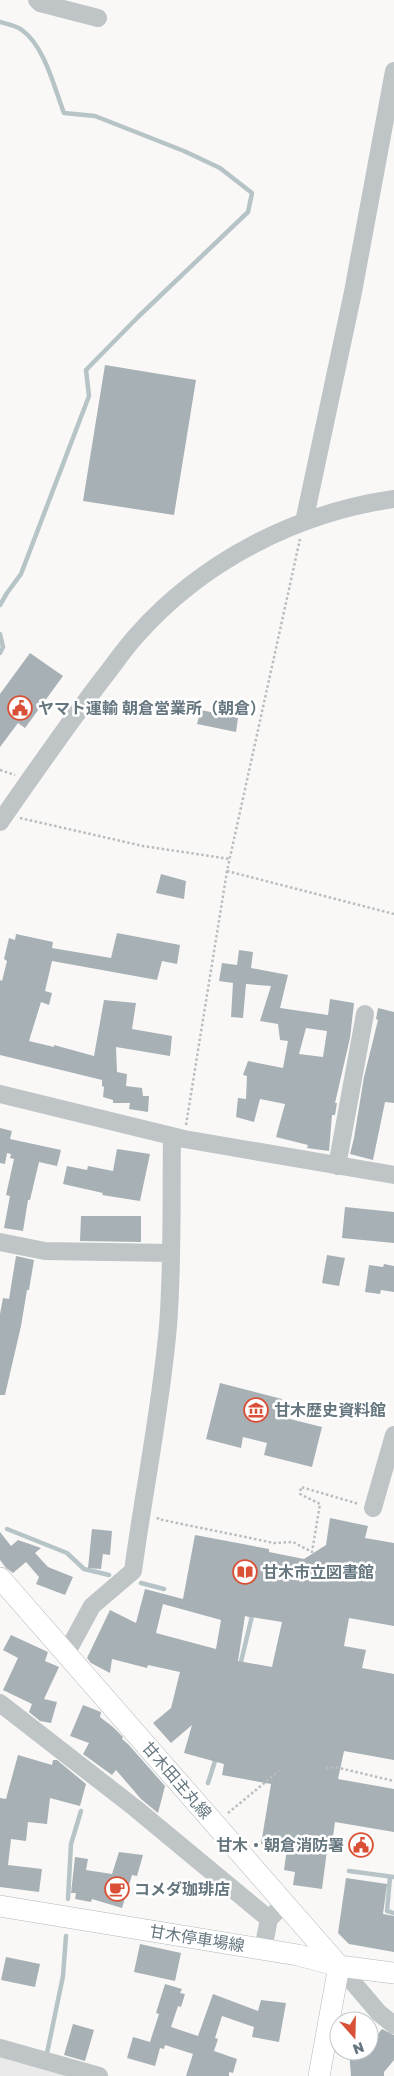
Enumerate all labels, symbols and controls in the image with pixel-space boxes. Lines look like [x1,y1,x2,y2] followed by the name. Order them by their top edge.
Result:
[7,695,33,721] public building icon: ヤマト運輸 朝倉営業所（朝倉）
[38,698,266,718] place label: ヤマト運輸 朝倉営業所（朝倉）
[243,1397,269,1423] museum icon: 甘木歴史資料館
[274,1400,386,1420] place label: 甘木歴史資料館
[232,1559,258,1585] library icon: 甘木市立図書館
[262,1562,374,1582] place label: 甘木市立図書館
[138,1737,216,1823] street label: 甘木田主丸線
[348,1832,374,1858] public building icon: 甘木・朝倉消防署
[216,1835,344,1855] place label: 甘木・朝倉消防署
[104,1876,130,1902] cafe icon: コメダ珈琲店
[134,1879,230,1899] place label: コメダ珈琲店
[148,1921,246,1955] street label: 甘木停車場線
[329,2011,379,2061] north arrow
[351,2039,367,2058] text: N

